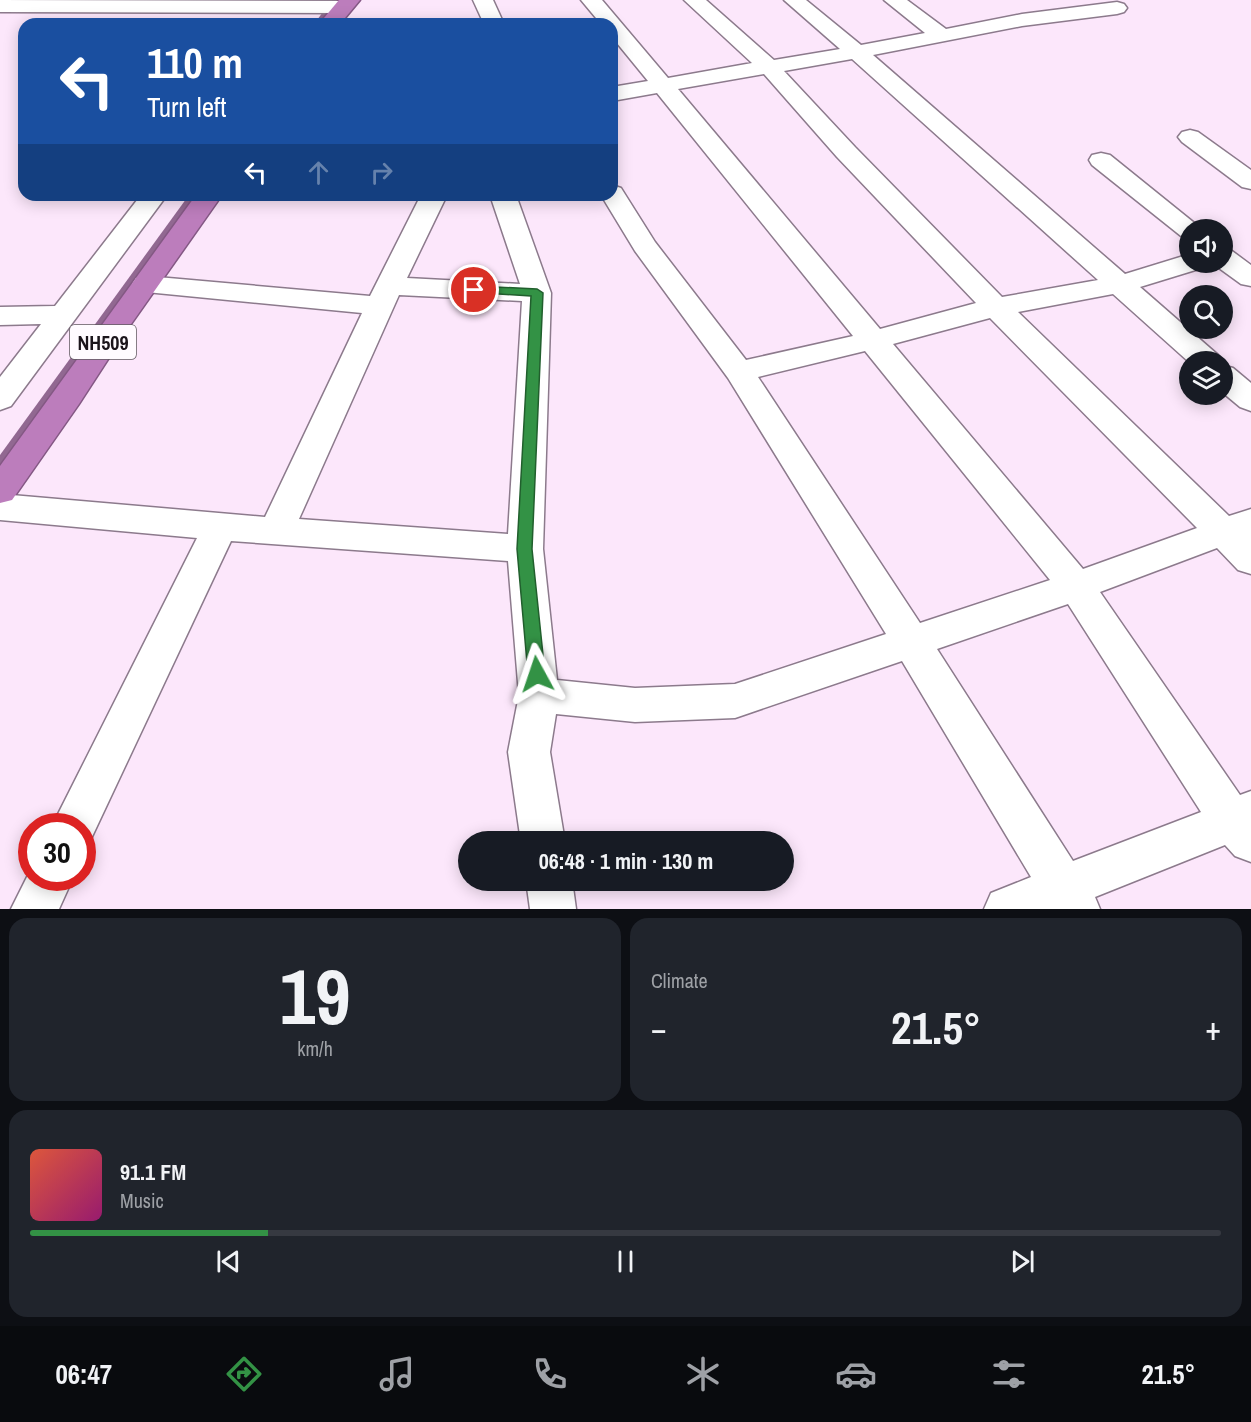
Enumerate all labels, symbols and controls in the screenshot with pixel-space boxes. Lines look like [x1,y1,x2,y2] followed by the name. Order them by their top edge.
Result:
[147,35,243,91] text: 110 m
[48,42,126,120] icon: left
[147,89,226,125] text: Turn left
[239,156,272,189] icon: left
[302,156,335,189] icon: ahead
[365,156,398,189] icon: right
[1179,219,1233,405] map controls
[1179,219,1233,273] button: sound
[448,264,499,315] pin
[457,273,490,306] icon: arrive
[1179,285,1233,339] button: search
[70,325,136,359] road number: NH509
[1179,351,1233,405] button: layers
[505,642,569,706] position arrow
[18,813,96,891] speed limit sign: 30
[539,846,713,876] text: 06:48 · 1 min · 130 m
[279,943,351,1048] text: 19
[651,967,708,994] text: Climate
[891,997,981,1058] text: 21.5°
[651,1006,667,1050] text: −
[1205,1006,1221,1050] text: +
[297,1035,333,1062] text: km/h
[120,1157,186,1187] text: 91.1 FM
[120,1187,164,1214] text: Music
[212,1245,245,1278] icon: previous
[609,1245,642,1278] icon: pause
[1006,1245,1039,1278] icon: next
[223,1353,265,1395] icon: directions
[376,1353,418,1395] icon: music
[529,1353,571,1395] icon: phone
[682,1353,724,1395] icon: climate
[835,1353,877,1395] icon: car
[988,1353,1030,1395] icon: filters
[56,1356,112,1392] text: 06:47
[1141,1356,1195,1392] text: 21.5°

